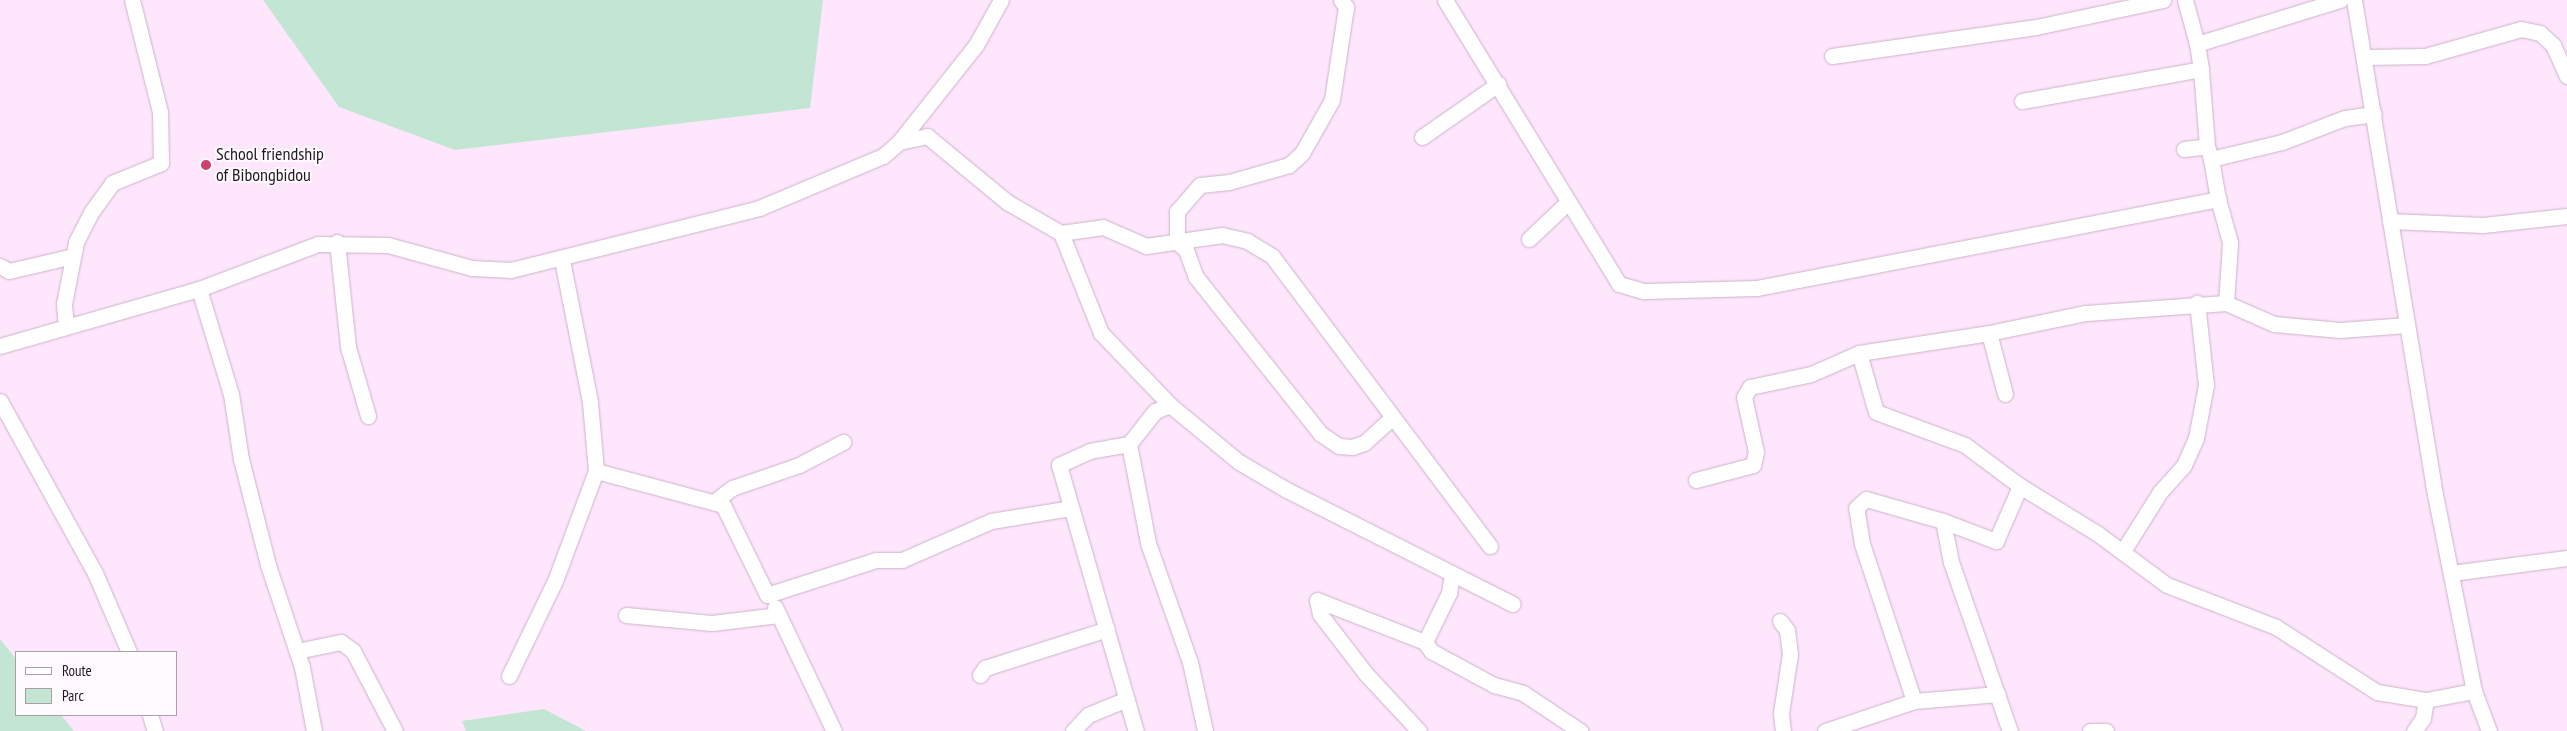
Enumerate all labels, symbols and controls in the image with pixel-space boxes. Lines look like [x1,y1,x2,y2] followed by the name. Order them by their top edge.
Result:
[216,144,324,186] place label: School friendship of Bibongbidou
[200,159,212,171] marker: School friendship of Bibongbidou
[15,651,178,716] legend
[62,661,92,680] text: Route
[62,686,84,705] text: Parc

